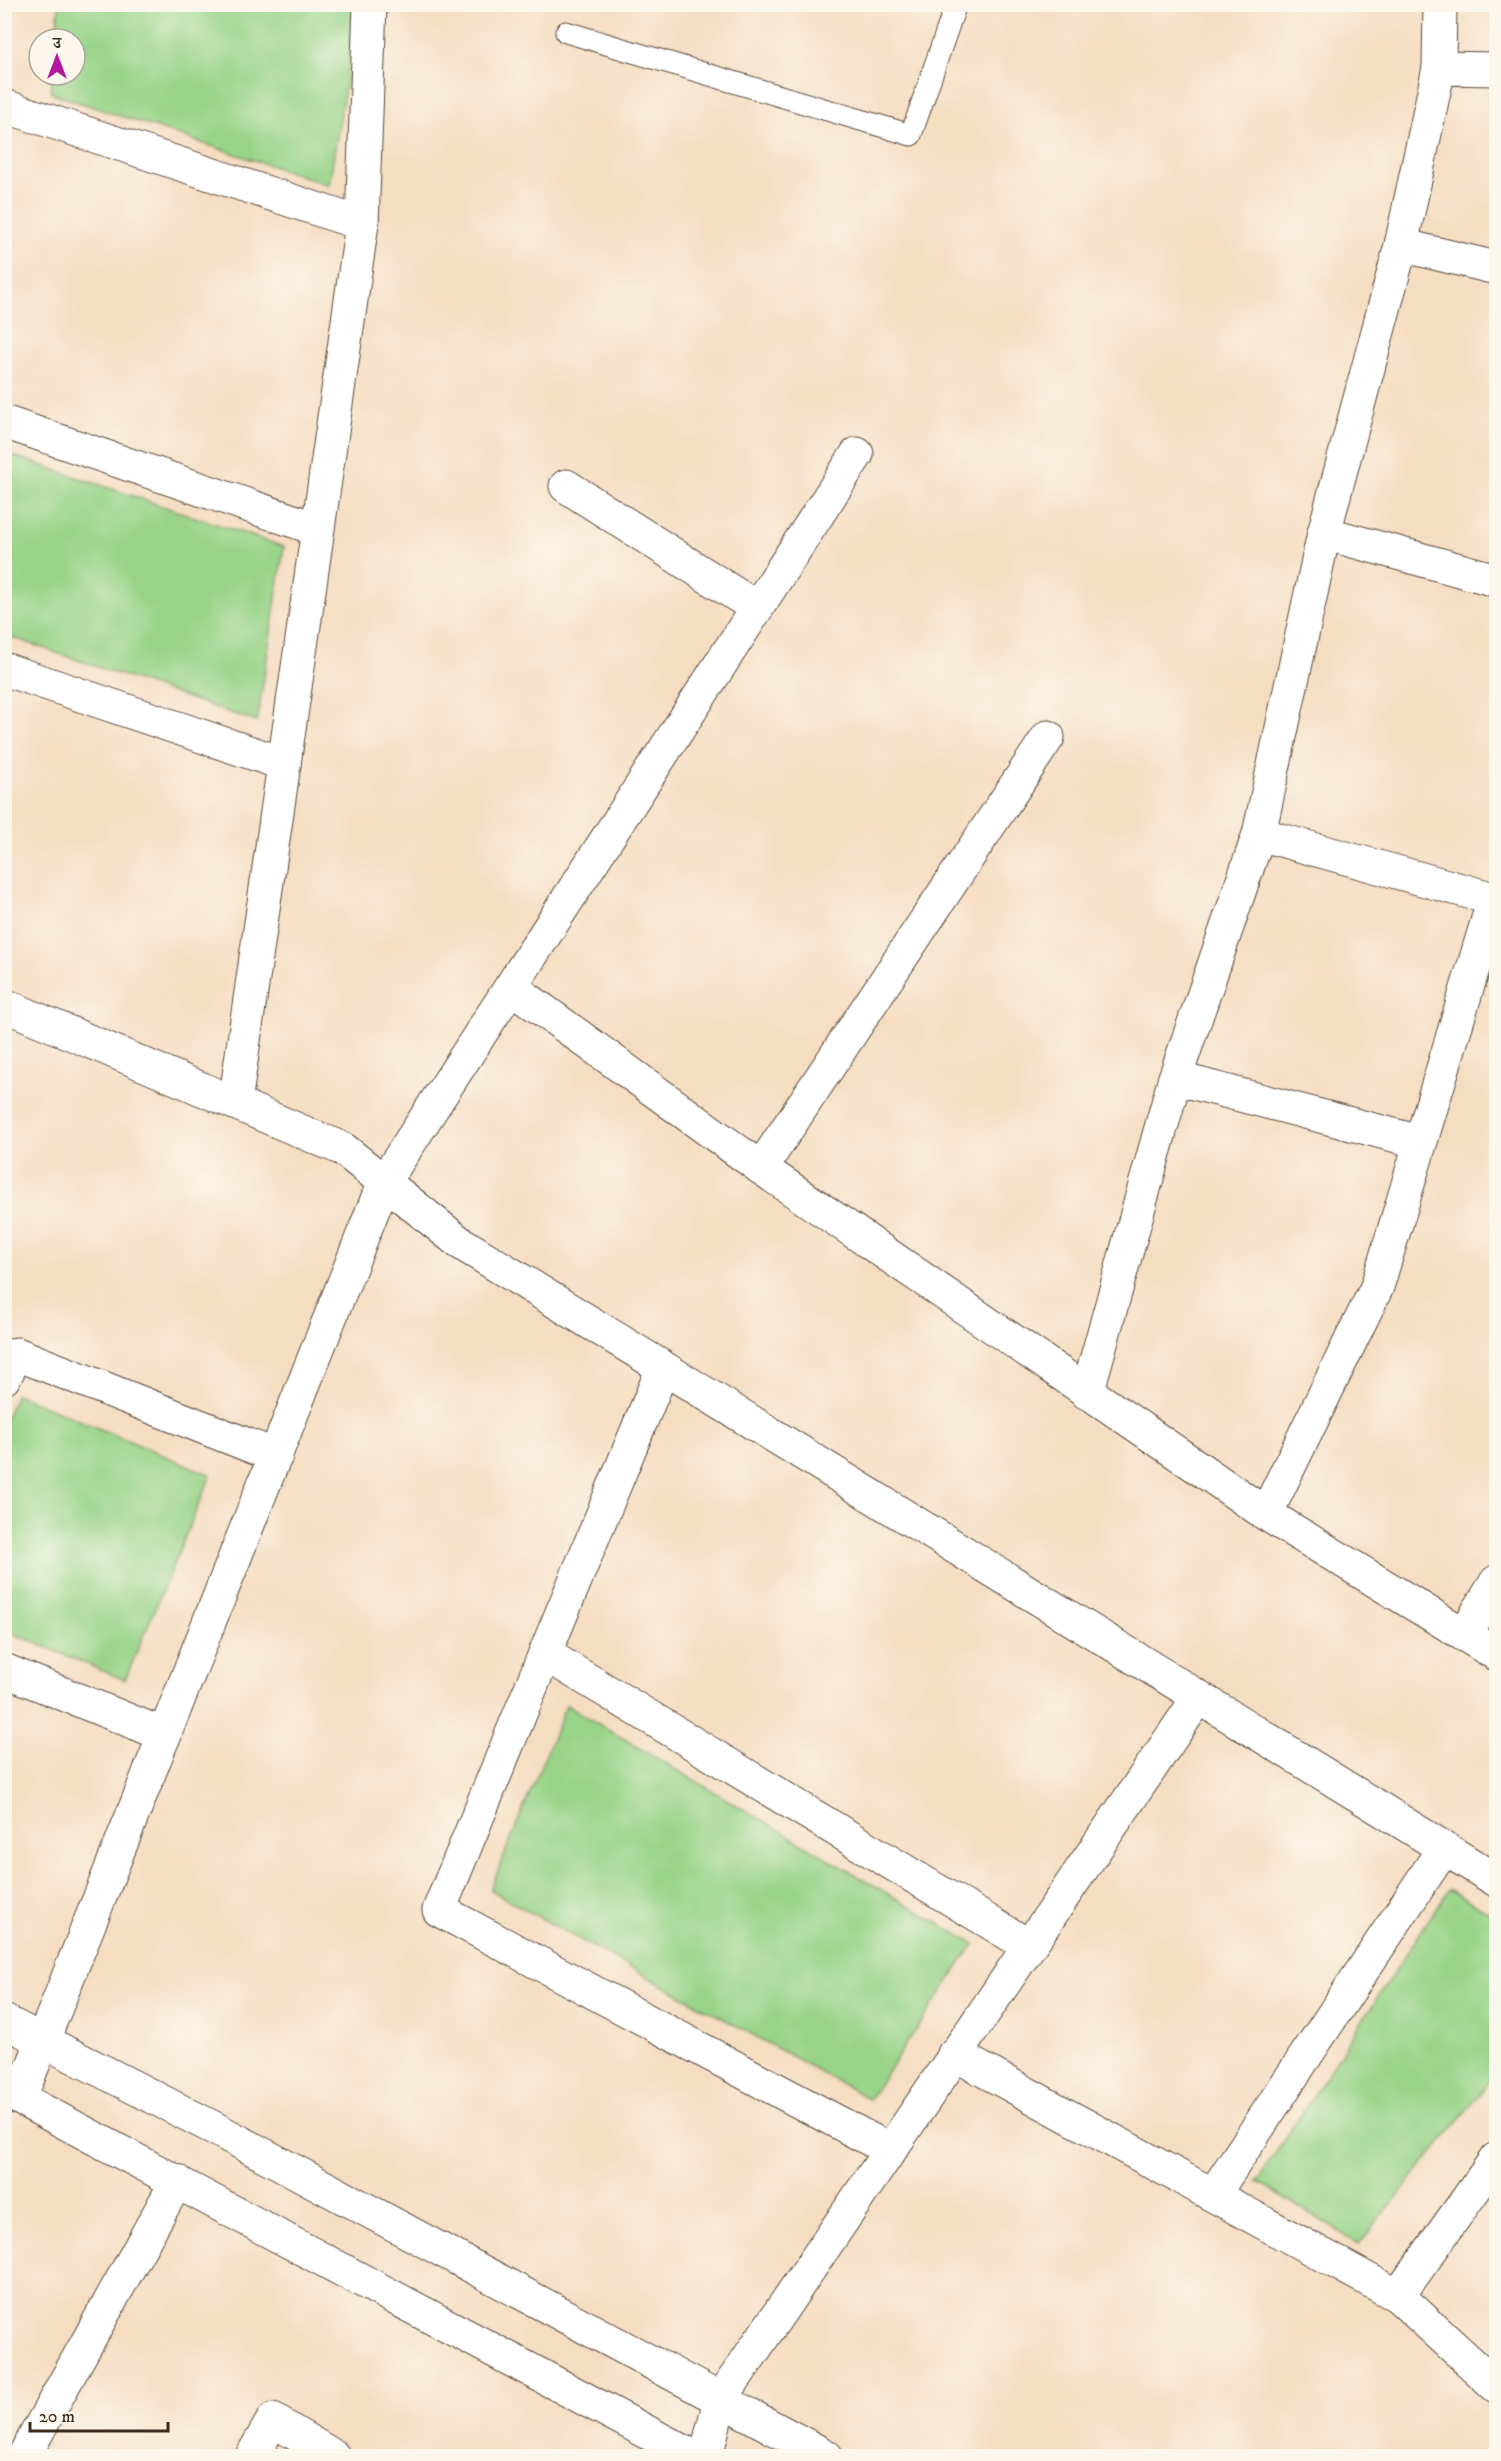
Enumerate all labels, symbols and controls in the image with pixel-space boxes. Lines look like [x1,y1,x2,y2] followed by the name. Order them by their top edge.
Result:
[27,27,87,87] north arrow
[52,33,63,53] text: उ
[30,2395,168,2433] scale bar
[39,2406,75,2428] text: 20 m

